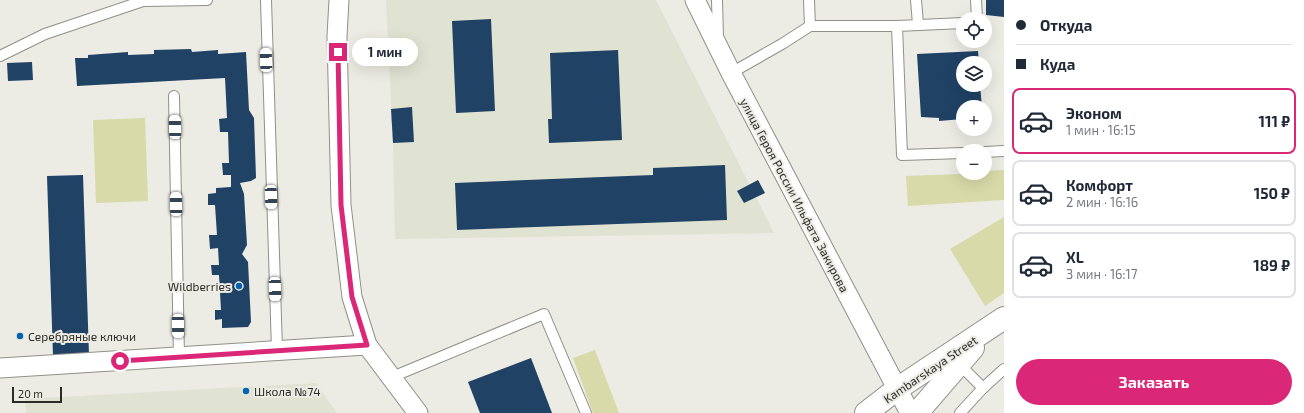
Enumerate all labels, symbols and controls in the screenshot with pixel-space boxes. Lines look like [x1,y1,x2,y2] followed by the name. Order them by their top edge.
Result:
[956,12,992,180] map controls
[956,12,992,48] button: locate
[1040,16,1092,34] text: Откуда
[352,38,418,66] callout: 1 мин
[329,43,347,61] route end
[368,44,402,60] text: 1 мин
[260,48,272,72] car
[1040,55,1075,73] text: Куда
[956,56,992,92] button: layers
[737,96,852,295] street label: улица Героя России Ильфата Закирова
[956,100,992,136] button: +
[1018,103,1054,139] icon: car
[1066,104,1122,122] text: Эконом
[1258,112,1290,130] text: 111 ₽
[169,115,181,139] car
[1066,122,1136,138] text: 1 мин · 16:15
[956,144,992,180] button: −
[1018,175,1054,211] icon: car
[1066,176,1133,194] text: Комфорт
[1254,184,1290,202] text: 150 ₽
[265,185,277,209] car
[170,192,182,216] car
[1066,194,1138,210] text: 2 мин · 16:16
[1018,247,1054,283] icon: car
[1066,248,1084,266] text: XL
[1253,256,1290,274] text: 189 ₽
[1066,266,1137,282] text: 3 мин · 16:17
[269,277,281,301] car
[168,279,231,293] place label: Wildberries
[234,281,244,291] marker: Wildberries
[172,314,184,338] car
[28,329,136,343] place label: Серебряные ключи
[15,331,25,341] marker: Серебряные ключи
[880,332,980,406] street label: Kambarskaya Street
[111,352,129,370] route start
[1016,359,1292,405] button: Заказать
[254,384,321,398] place label: Школа №74
[12,385,62,404] scale bar
[241,386,251,396] marker: Школа №74
[18,387,43,400] text: 20 m

